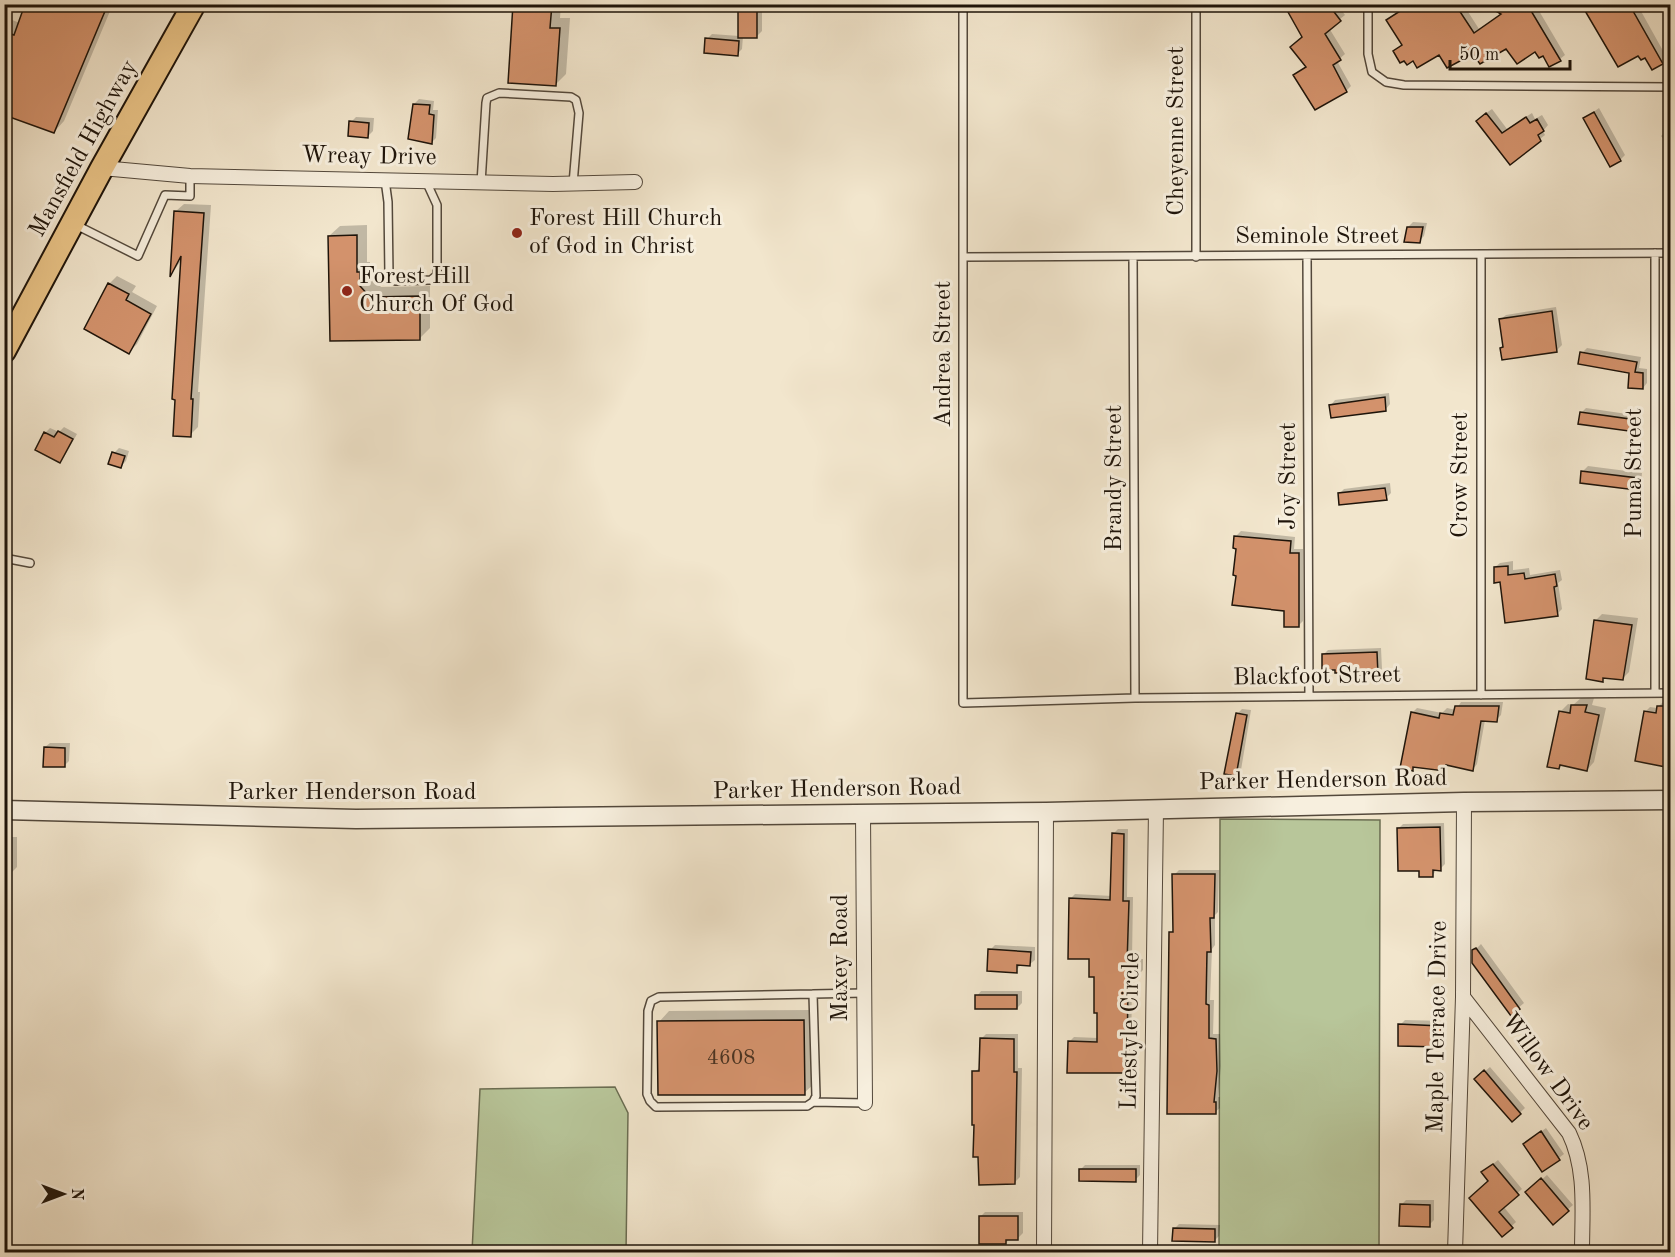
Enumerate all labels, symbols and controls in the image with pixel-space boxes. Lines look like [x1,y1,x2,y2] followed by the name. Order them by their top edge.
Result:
[1450,33,1570,71] scale bar
[1165,46,1189,216] street label: Cheyenne Street
[1459,46,1499,64] text: 50 m
[25,56,143,242] street label: Mansfield Highway
[301,144,437,170] street label: Wreay Drive
[529,207,722,259] place label: Forest Hill Church of God in Christ
[1235,225,1399,249] street label: Seminole Street
[510,226,524,240] marker: Forest Hill Church of God in Christ
[359,265,514,317] place label: Forest Hill Church Of God
[932,281,956,427] street label: Andrea Street
[340,284,354,298] marker: Forest Hill Church Of God
[1103,405,1127,551] street label: Brandy Street
[1623,408,1647,538] street label: Puma Street
[1449,412,1473,538] street label: Crow Street
[1277,422,1301,530] street label: Joy Street
[1233,664,1401,690] street label: Blackfoot Street
[1198,767,1448,795] street label: Parker Henderson Road
[712,776,962,804] street label: Parker Henderson Road
[228,781,476,805] street label: Parker Henderson Road
[829,894,853,1022] street label: Maxey Road
[1424,921,1452,1133] street label: Maple Terrace Drive
[1118,952,1144,1110] street label: Lifestyle Circle
[1497,1009,1597,1135] street label: Willow Drive
[707,1048,755,1069] house number: 4608
[33,1164,93,1224] north arrow
[68,1188,84,1201] text: N

